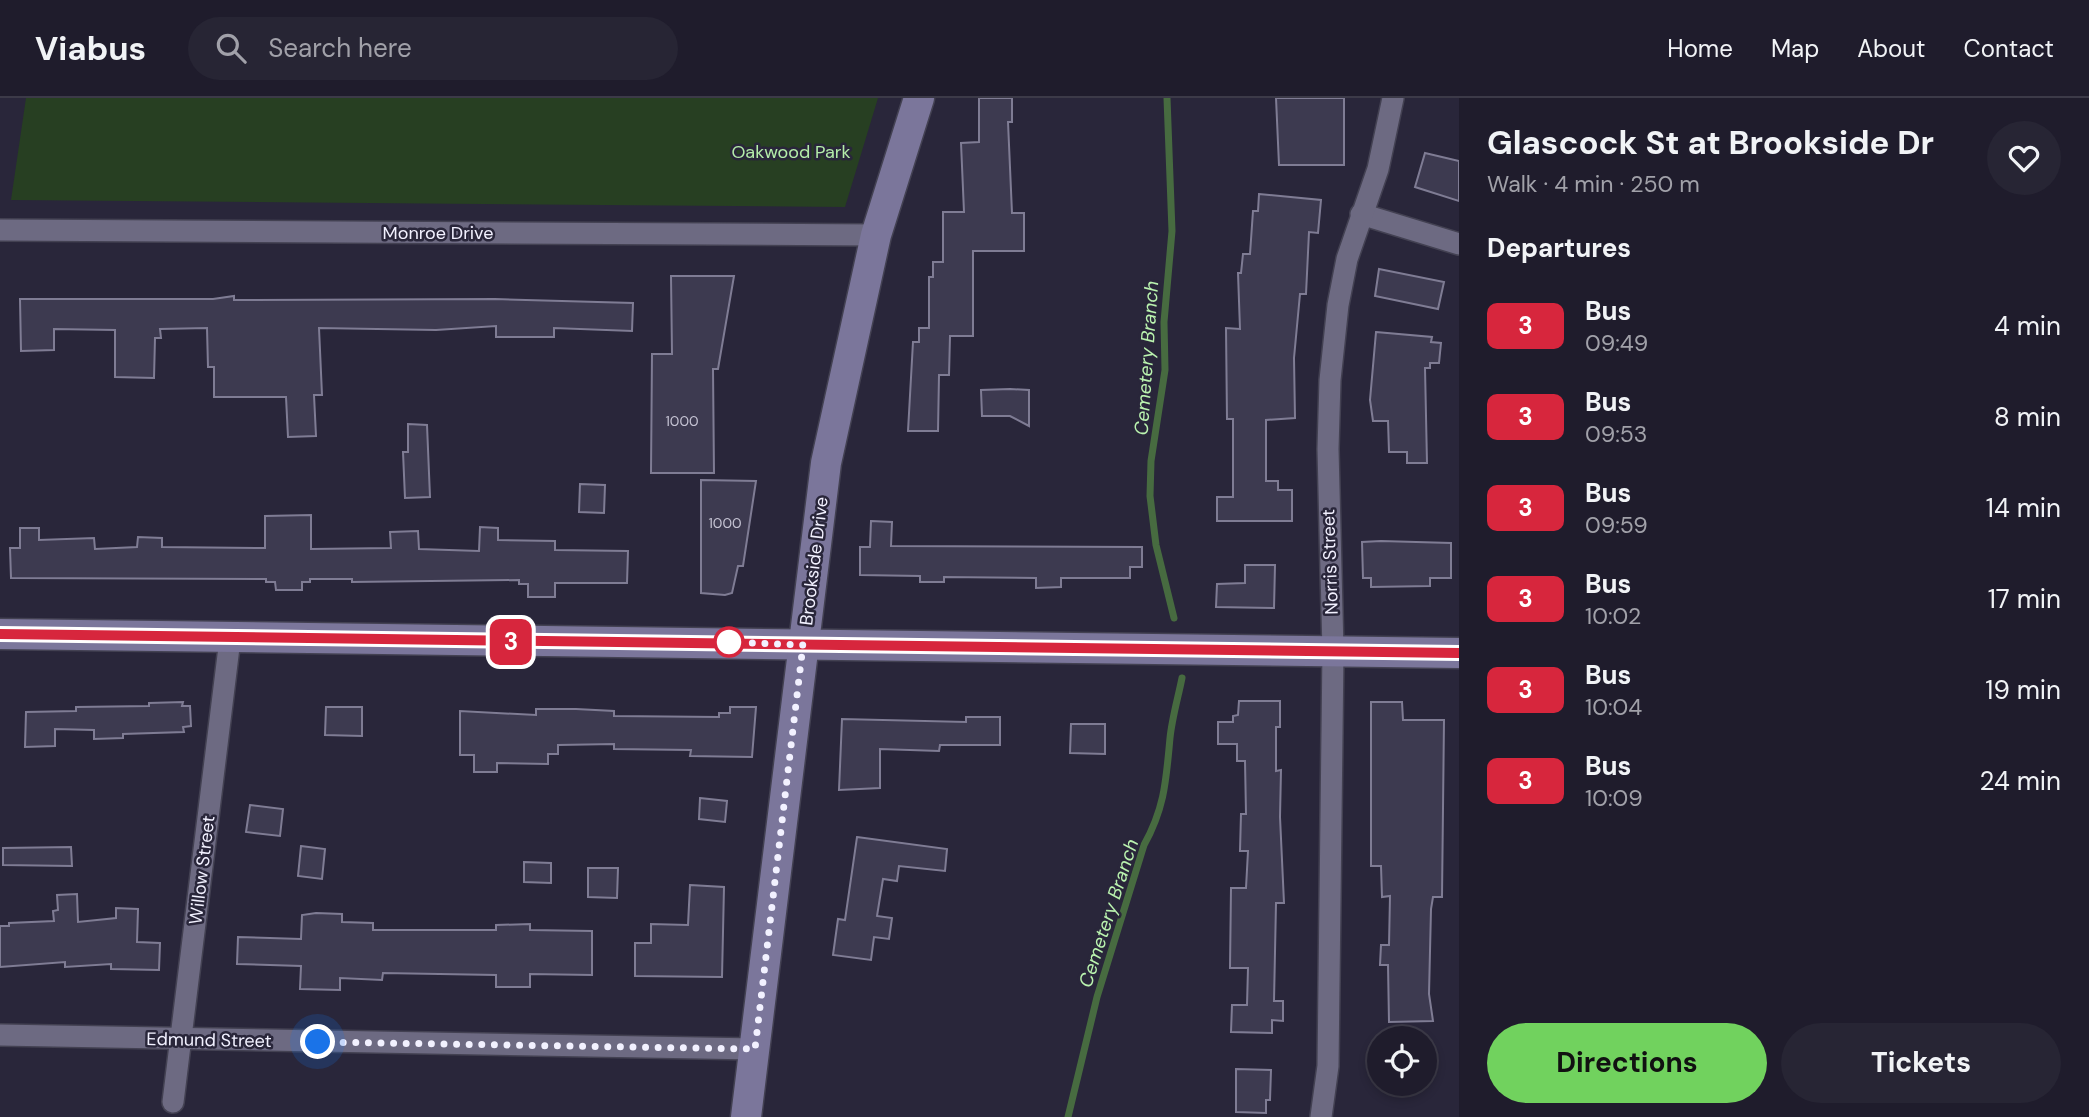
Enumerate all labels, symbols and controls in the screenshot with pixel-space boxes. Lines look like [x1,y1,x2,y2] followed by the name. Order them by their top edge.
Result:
[188,17,678,80] search box
[35,27,146,70] text: Viabus
[212,29,250,67] icon: search
[268,31,412,65] text: Search here
[1667,33,1733,64] text: Home
[1771,33,1819,64] text: Map
[1857,33,1926,64] text: About
[1964,33,2054,64] text: Contact
[1487,121,1934,164] text: Glascock St at Brookside Dr
[1987,121,2061,195] button: heart
[731,140,851,164] park label: Oakwood Park
[1487,169,1700,199] text: Walk · 4 min · 250 m
[383,221,493,245] street label: Monroe Drive
[1487,231,1631,265] text: Departures
[1129,280,1164,436] water label: Cemetery Branch
[1585,294,1631,328] text: Bus
[1994,309,2061,343] text: 4 min
[1518,310,1533,341] text: 3
[1585,328,1648,358] text: 09:49
[1585,385,1631,419] text: Bus
[1994,400,2061,434] text: 8 min
[1518,401,1533,432] text: 3
[665,412,699,430] house number: 1000
[1585,419,1647,449] text: 09:53
[1585,476,1631,510] text: Bus
[1986,491,2061,525] text: 14 min
[1518,492,1533,523] text: 3
[794,495,834,627] street label: Brookside Drive
[1316,509,1344,615] street label: Norris Street
[1585,510,1648,540] text: 09:59
[708,514,742,532] house number: 1000
[1585,567,1631,601] text: Bus
[1988,582,2061,616] text: 17 min
[1518,583,1533,614] text: 3
[1585,601,1641,631] text: 10:02
[488,619,534,665] line badge: 3
[504,626,518,657] text: 3
[714,627,744,657] unlabelled marker
[1585,658,1631,692] text: Bus
[1985,673,2061,707] text: 19 min
[1518,674,1533,705] text: 3
[1585,692,1642,722] text: 10:04
[1585,749,1631,783] text: Bus
[1979,764,2061,798] text: 24 min
[1518,765,1533,796] text: 3
[1585,783,1643,813] text: 10:09
[183,814,221,926] street label: Willow Street
[1073,836,1144,991] water label: Cemetery Branch
[1487,1023,1767,1103] button: Directions
[1781,1023,2061,1103] button: Tickets
[300,1024,335,1059] your location
[1367,1026,1437,1096] map controls
[1367,1026,1437,1096] button: locate
[146,1027,272,1053] street label: Edmund Street

